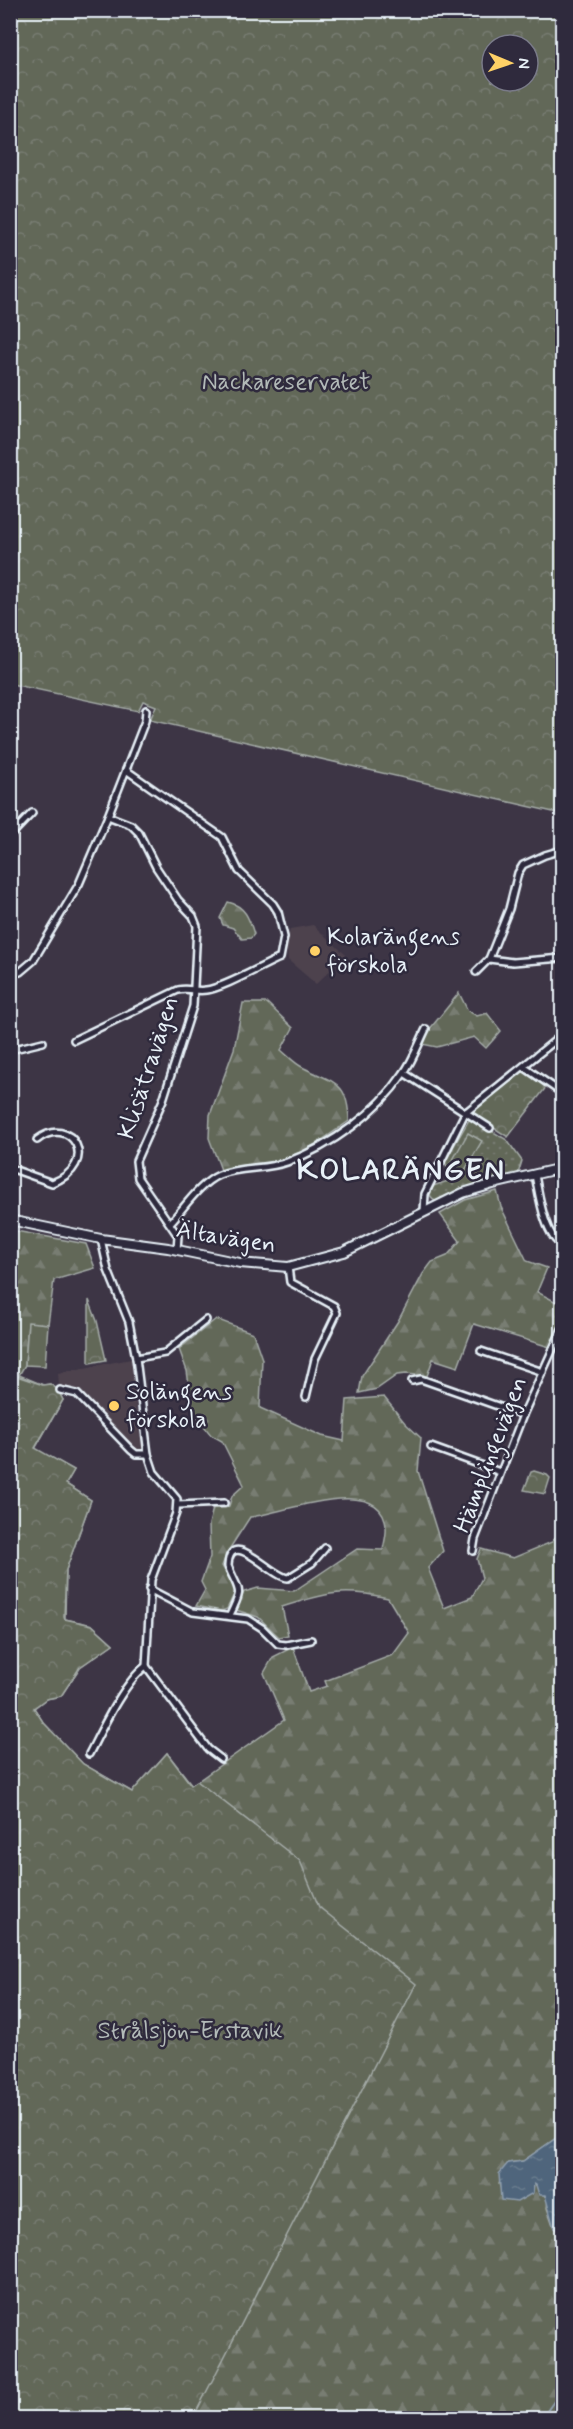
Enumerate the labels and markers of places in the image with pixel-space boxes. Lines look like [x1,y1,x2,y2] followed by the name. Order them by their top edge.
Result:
[327,922,460,981] place label: Kolarängens förskola
[308,944,322,958] marker: Kolarängens förskola
[126,1377,233,1436] place label: Solängens förskola
[107,1399,121,1413] marker: Solängens förskola

